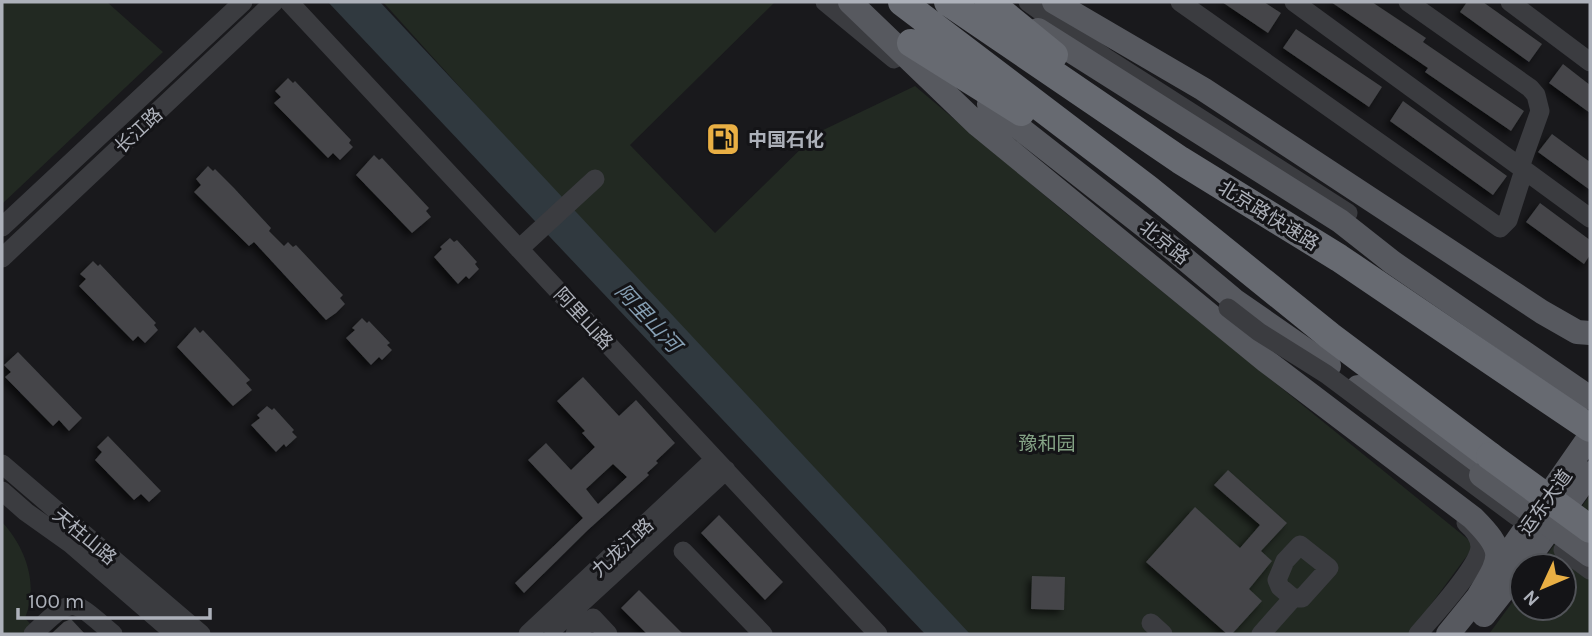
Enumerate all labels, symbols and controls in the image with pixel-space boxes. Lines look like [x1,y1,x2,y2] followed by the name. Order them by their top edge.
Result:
[110,103,167,158] street label: 长江路
[704,120,742,158] fuel station icon: 中国石化
[748,129,824,151] place label: 中国石化
[1214,176,1323,255] street label: 北京路快速路
[1135,216,1193,269] street label: 北京路
[611,279,688,360] water label: 阿里山河
[549,283,617,354] street label: 阿里山路
[1018,433,1076,455] park label: 豫和园
[1515,465,1577,540] street label: 运东大道
[48,504,121,570] street label: 天柱山路
[587,514,658,582] street label: 九龙江路
[1508,552,1578,622] north arrow
[18,576,210,620] scale bar
[1519,586,1544,611] text: N
[28,589,85,613] text: 100 m

